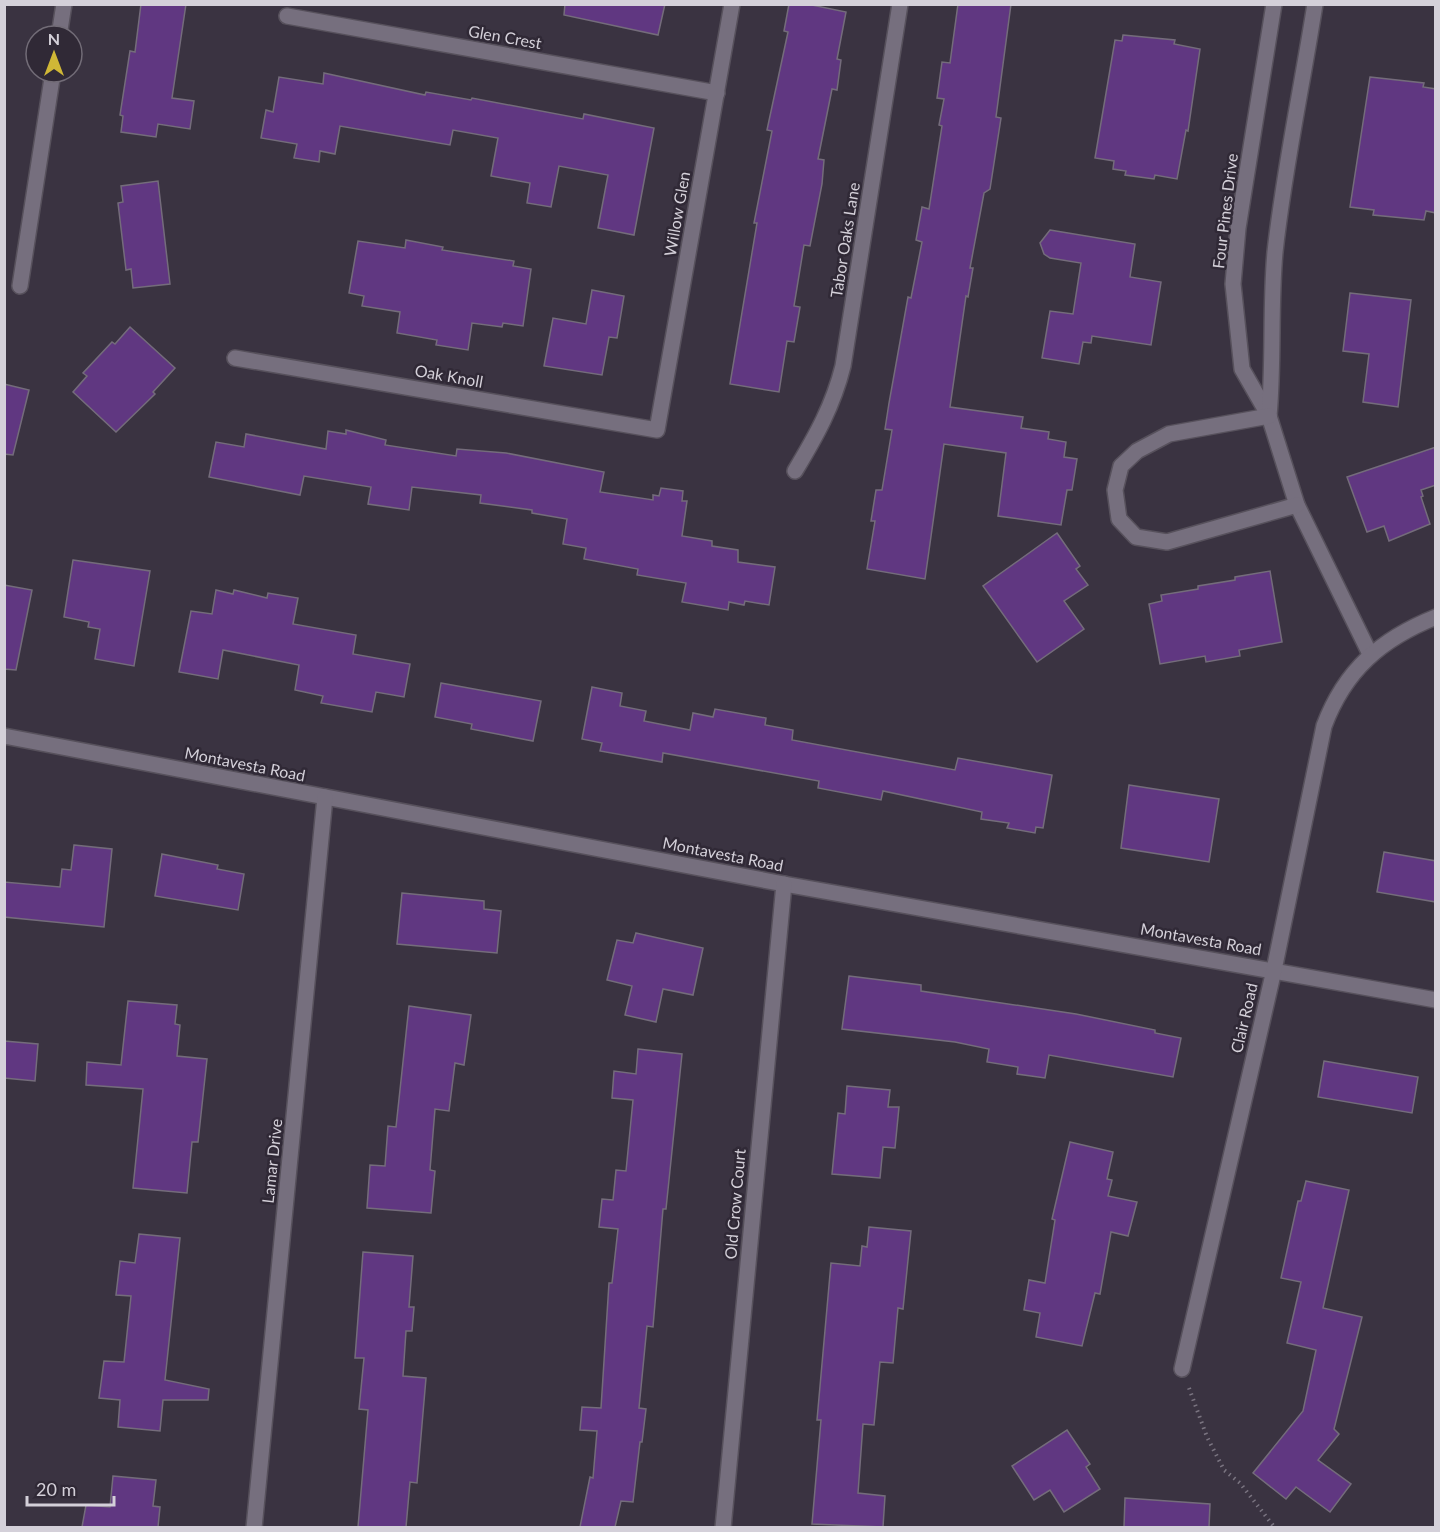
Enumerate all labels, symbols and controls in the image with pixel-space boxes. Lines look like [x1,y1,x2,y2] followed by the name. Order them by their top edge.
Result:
[467,21,543,52] street label: Glen Crest
[24,24,84,84] north arrow
[48,29,60,48] text: N
[1208,152,1241,270] street label: Four Pines Drive
[660,170,693,258] street label: Willow Glen
[826,181,863,299] street label: Tabor Oaks Lane
[413,360,485,391] street label: Oak Knoll
[183,742,307,785] street label: Montavesta Road
[661,832,785,875] street label: Montavesta Road
[1139,918,1263,959] street label: Montavesta Road
[1226,981,1261,1055] street label: Clair Road
[258,1118,285,1204] street label: Lamar Drive
[720,1148,749,1260] street label: Old Crow Court
[27,1469,114,1507] scale bar
[36,1478,76,1500] text: 20 m

